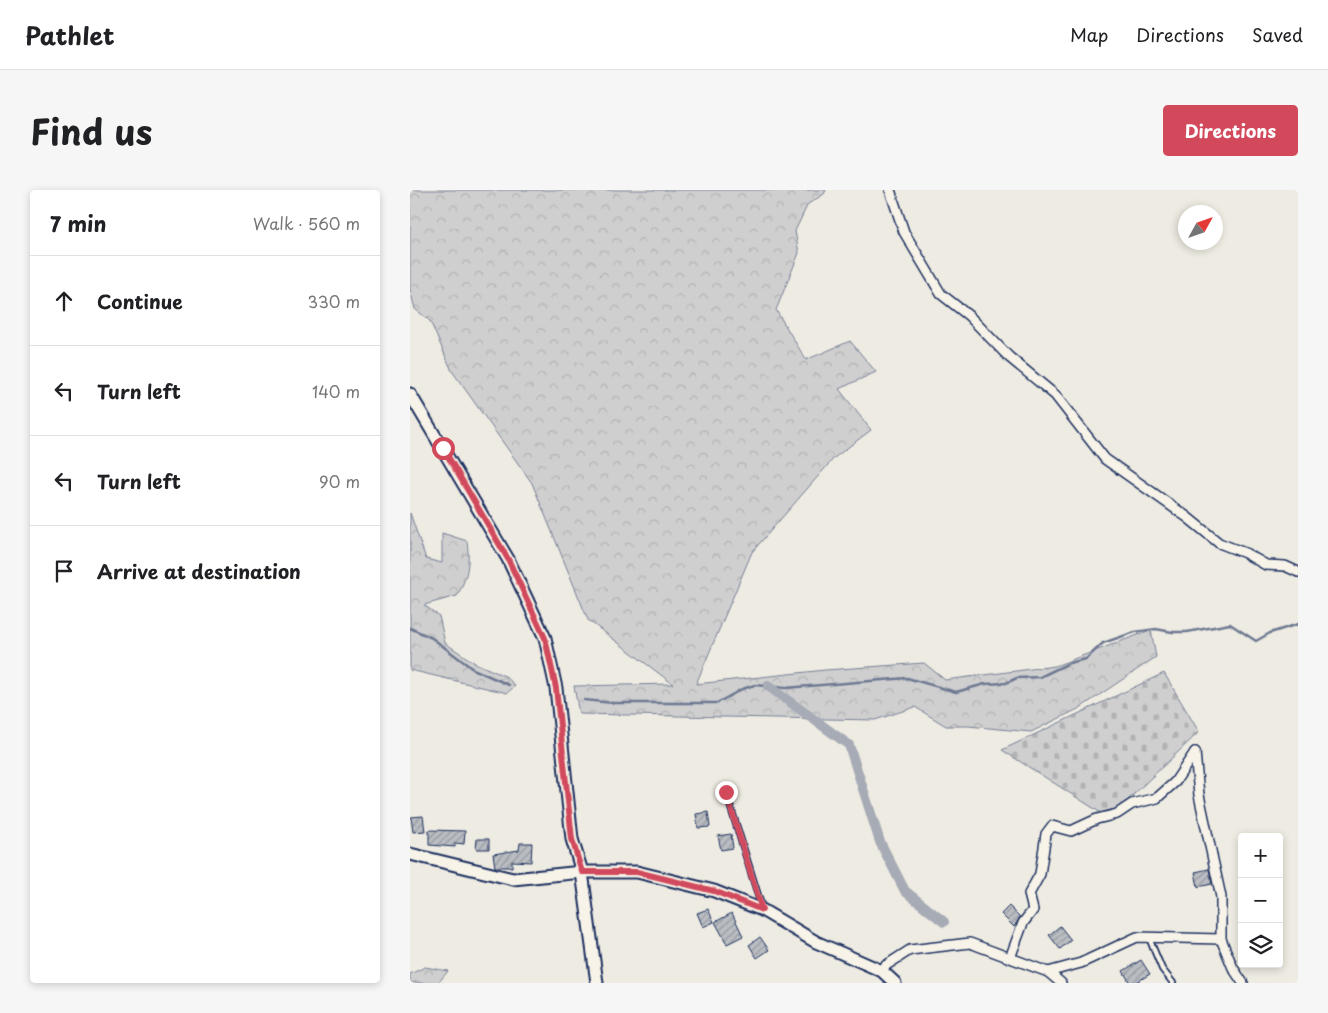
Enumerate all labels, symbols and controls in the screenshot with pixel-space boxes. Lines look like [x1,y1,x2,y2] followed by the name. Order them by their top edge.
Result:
[25,17,115,53] text: Pathlet
[1070,21,1108,48] text: Map
[1136,21,1224,48] text: Directions
[1252,21,1303,48] text: Saved
[30,104,152,157] text: Find us
[1163,105,1298,156] button: Directions
[1178,205,1223,250] north arrow
[50,207,106,239] text: 7 min
[253,211,360,235] text: Walk · 560 m
[50,287,78,315] icon: ahead
[97,287,183,315] text: Continue
[307,289,360,313] text: 330 m
[50,377,78,405] icon: left
[97,377,181,405] text: Turn left
[312,379,360,403] text: 140 m
[432,437,455,460] route start
[50,467,78,495] icon: left
[97,467,181,495] text: Turn left
[319,469,360,493] text: 90 m
[50,557,78,585] icon: arrive
[97,557,301,585] text: Arrive at destination
[715,781,738,804] route end
[1238,833,1283,968] map controls
[1238,833,1283,878] button: +
[1238,878,1283,923] button: −
[1238,923,1283,968] button: layers

